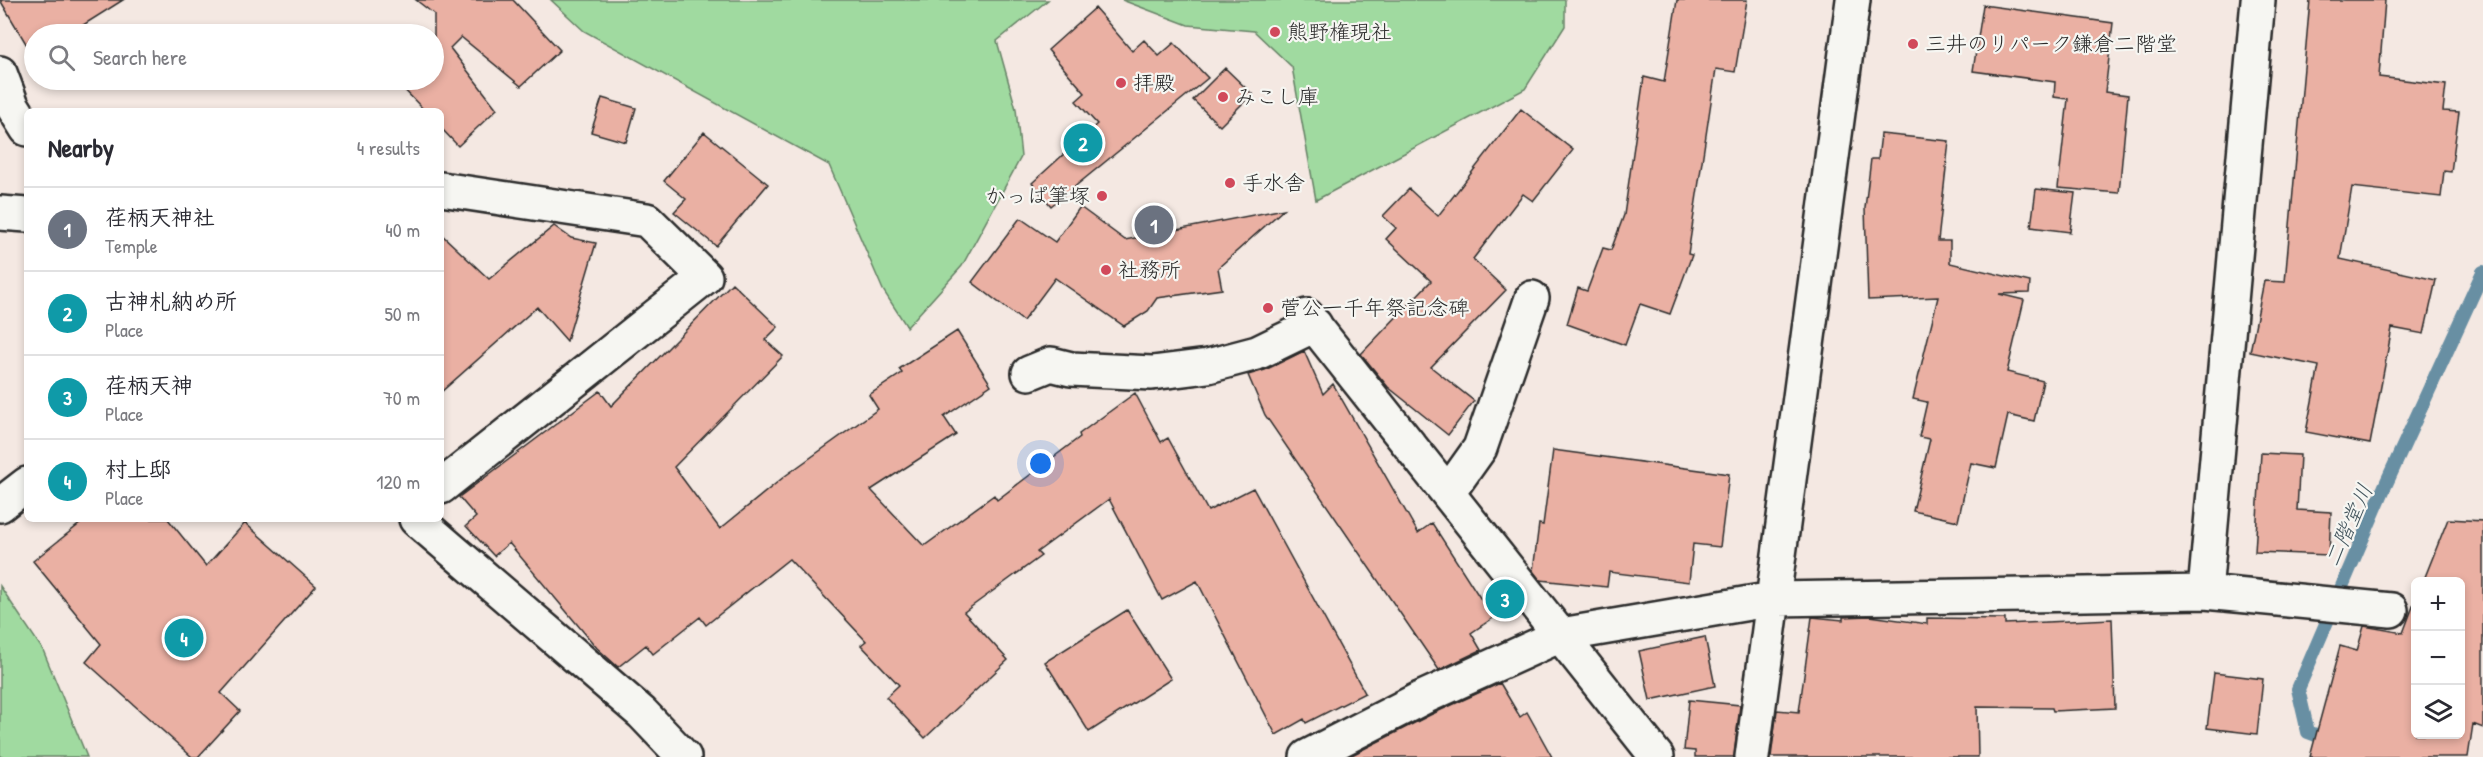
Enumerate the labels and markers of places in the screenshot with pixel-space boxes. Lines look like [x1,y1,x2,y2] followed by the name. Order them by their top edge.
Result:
[1287,17,1392,46] place label: 熊野権現社
[1268,25,1282,39] marker: 熊野権現社
[1925,29,2177,58] place label: 三井のリパーク鎌倉二階堂
[1906,37,1920,51] marker: 三井のリパーク鎌倉二階堂
[1133,68,1175,97] place label: 拝殿
[1114,76,1128,90] marker: 拝殿
[1235,82,1319,111] place label: みこし庫
[1216,90,1230,104] marker: みこし庫
[1064,120,1102,166] pin: 2
[1242,168,1305,197] place label: 手水舎
[1223,176,1237,190] marker: 手水舎
[985,181,1090,210] place label: かっぱ筆塚
[1095,189,1109,203] marker: かっぱ筆塚
[1134,202,1174,248] pin: 1
[1118,255,1181,284] place label: 社務所
[1099,263,1113,277] marker: 社務所
[1280,293,1469,322] place label: 菅公一千年祭記念碑
[1261,301,1275,315] marker: 菅公一千年祭記念碑
[1486,576,1524,622] pin: 3
[164,616,204,660] pin: 4

